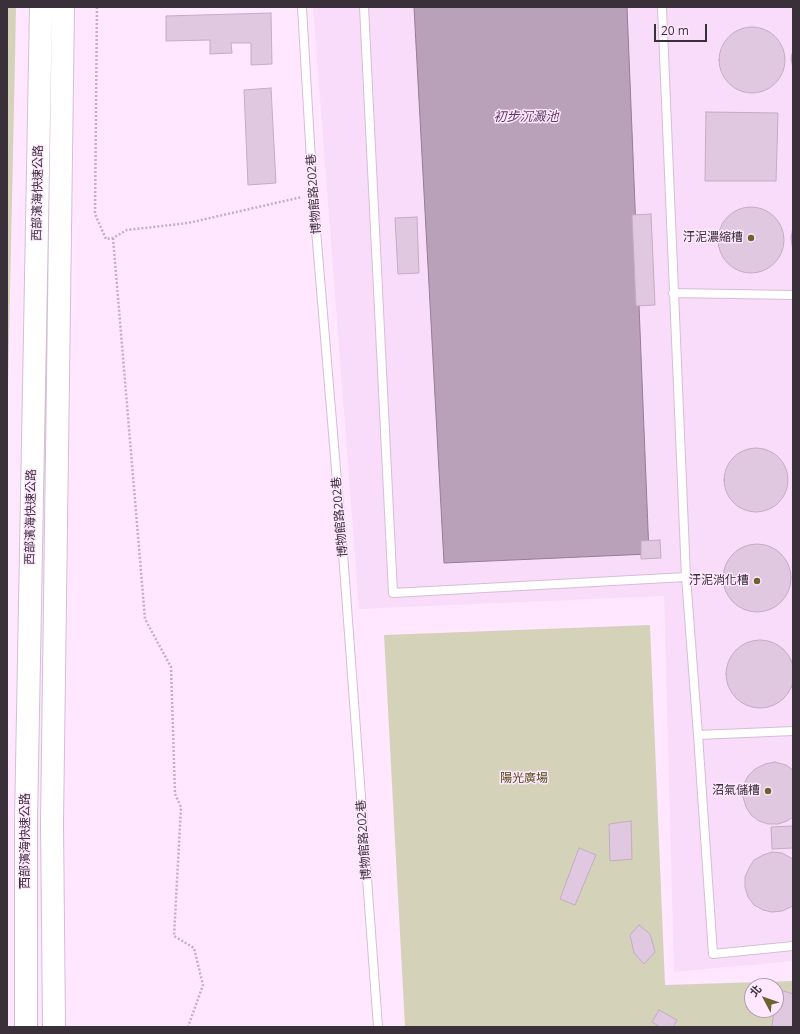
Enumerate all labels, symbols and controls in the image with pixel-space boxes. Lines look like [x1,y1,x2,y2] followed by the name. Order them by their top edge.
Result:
[656,16,709,42] scale bar
[661,22,689,39] text: 20 m
[494,109,558,125] water label: 初步沉澱池
[30,145,46,241] street label: 西部濱海快速公路
[304,153,324,235] street label: 博物館路202巷
[683,231,743,245] place label: 汙泥濃縮槽
[746,233,756,243] marker: 汙泥濃縮槽
[23,469,39,565] street label: 西部濱海快速公路
[329,476,351,558] street label: 博物館路202巷
[689,574,749,588] place label: 汙泥消化槽
[752,576,762,586] marker: 汙泥消化槽
[500,772,548,786] park label: 陽光廣場
[712,784,760,798] place label: 沼氣儲槽
[763,786,773,796] marker: 沼氣儲槽
[19,793,33,889] street label: 西部濱海快速公路
[354,799,374,881] street label: 博物館路202巷
[744,978,784,1018] north arrow
[746,981,765,1000] text: 北

